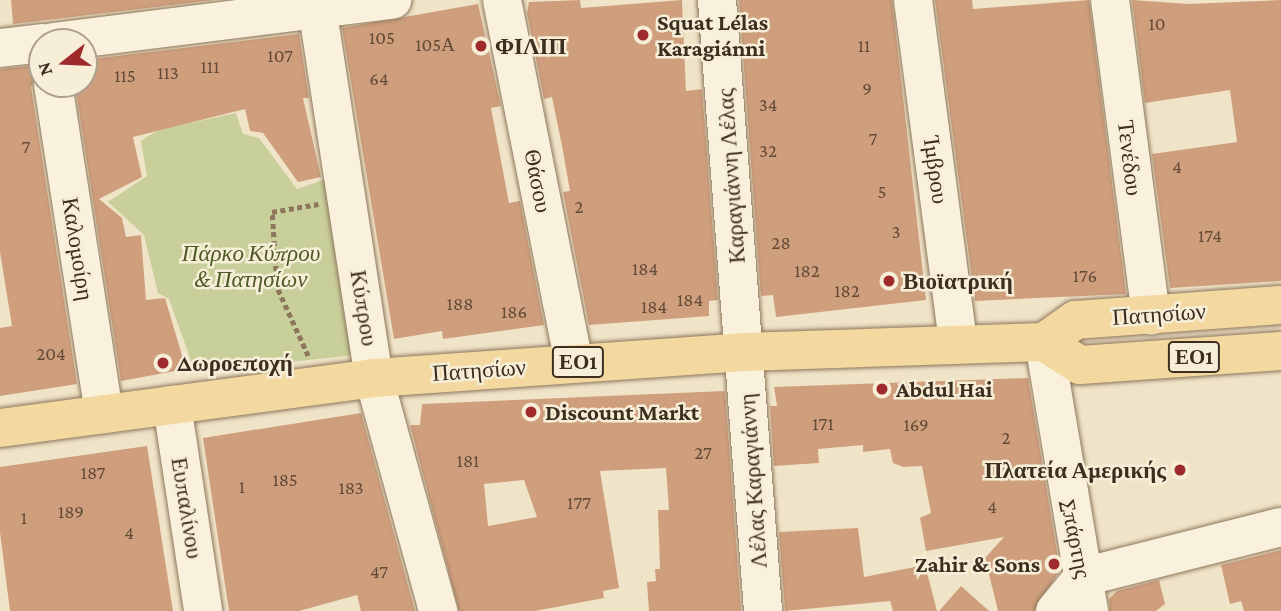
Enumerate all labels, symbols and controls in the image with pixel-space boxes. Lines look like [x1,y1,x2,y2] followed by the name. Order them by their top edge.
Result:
[657,8,768,62] place label: Squat Lélas Karagiánni
[1148,13,1166,35] house number: 10
[369,27,395,49] house number: 105
[635,27,651,43] marker: Squat Lélas Karagiánni
[28,28,98,98] north arrow
[495,32,566,60] place label: ΦΙΛΙΠ
[415,34,455,56] house number: 105Α
[858,35,870,57] house number: 11
[473,38,489,54] marker: ΦΙΛΙΠ
[267,45,293,67] house number: 107
[201,56,219,78] house number: 111
[32,60,56,78] text: N
[157,62,179,84] house number: 113
[114,65,136,87] house number: 115
[369,68,389,90] house number: 64
[862,78,872,100] house number: 9
[711,87,751,265] street label: Καραγιάννη Λέλας
[759,94,777,116] house number: 34
[1112,119,1148,197] street label: Τενέδου
[869,128,877,150] house number: 7
[918,134,954,206] street label: Ίμβρου
[22,136,30,158] house number: 7
[759,140,777,162] house number: 32
[518,147,558,215] street label: Θάσου
[1172,156,1182,178] house number: 4
[878,181,886,203] house number: 5
[56,196,100,302] street label: Καλομοίρη
[574,196,584,218] house number: 2
[891,221,901,243] house number: 3
[1198,225,1222,247] house number: 174
[771,232,791,254] house number: 28
[182,239,320,293] park label: Πάρκο Κύπρου & Πατησίων
[632,258,658,280] house number: 184
[794,260,820,282] house number: 182
[1073,265,1097,287] house number: 176
[903,267,1013,295] place label: Βιοϊατρική
[344,268,384,348] street label: Κύπρου
[881,273,897,289] marker: Βιοϊατρική
[834,280,860,302] house number: 182
[677,289,703,311] house number: 184
[447,293,473,315] house number: 188
[641,296,667,318] house number: 184
[1111,297,1207,331] street label: Πατησίων
[501,301,527,323] house number: 186
[1168,340,1220,374] road number: ΕΟ1
[36,343,66,365] house number: 204
[552,344,604,380] road number: ΕΟ1
[177,349,293,377] place label: Δωροεποχή
[431,353,527,387] street label: Πατησίων
[155,355,171,371] marker: Δωροεποχή
[896,375,992,403] place label: Abdul Hai
[874,381,890,397] marker: Abdul Hai
[733,392,773,570] street label: Λέλας Καραγιάννη
[545,398,699,426] place label: Discount Markt
[523,404,539,420] marker: Discount Markt
[812,413,834,435] house number: 171
[903,414,929,436] house number: 169
[1001,427,1011,449] house number: 2
[694,442,712,464] house number: 27
[457,450,479,472] house number: 181
[165,455,209,561] street label: Ευπαλίνου
[985,456,1166,484] place label: Πλατεία Αμερικής
[81,462,105,484] house number: 187
[1172,462,1188,478] marker: Πλατεία Αμερικής
[272,469,298,491] house number: 185
[239,476,245,498] house number: 1
[338,477,364,499] house number: 183
[567,492,591,514] house number: 177
[987,496,997,518] house number: 4
[1055,497,1097,581] street label: Σπάρτης
[58,501,84,523] house number: 189
[21,507,27,529] house number: 1
[124,522,134,544] house number: 4
[915,550,1040,578] place label: Zahir & Sons
[1046,556,1062,572] marker: Zahir & Sons
[370,561,388,583] house number: 47

